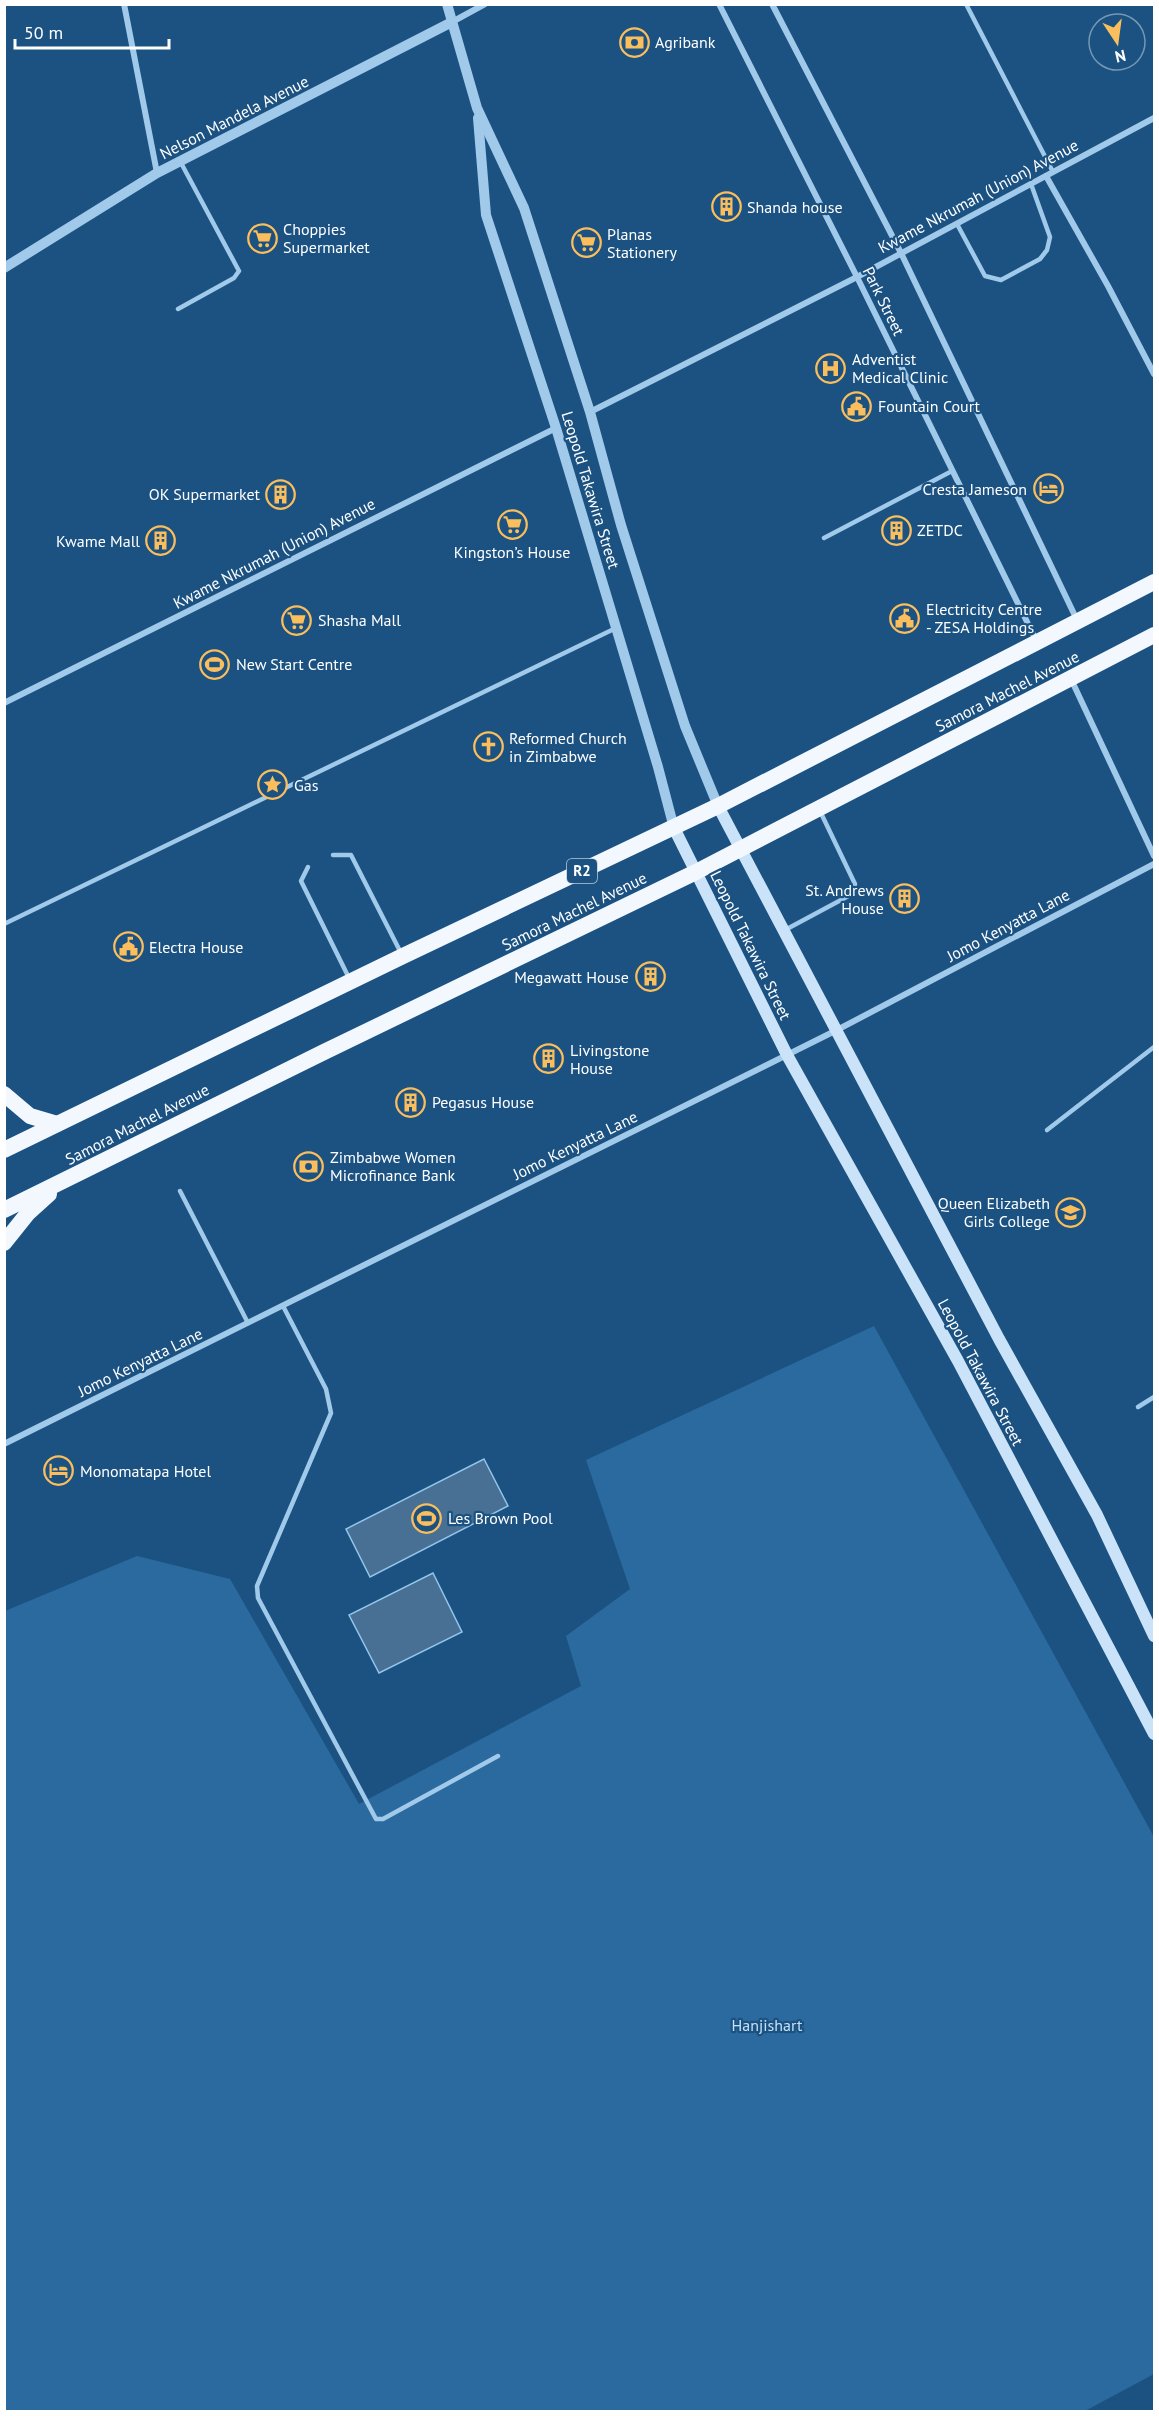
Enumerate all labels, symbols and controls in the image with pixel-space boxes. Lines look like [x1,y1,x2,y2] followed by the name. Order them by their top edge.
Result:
[15,12,170,50] scale bar
[1087,12,1147,72] north arrow
[24,21,63,44] text: 50 m
[618,26,650,58] bank icon: Agribank
[655,32,716,52] place label: Agribank
[1113,46,1128,68] text: N
[156,71,312,163] street label: Nelson Mandela Avenue
[874,135,1082,257] street label: Kwame Nkrumah (Union) Avenue
[710,191,742,223] building icon: Shanda house
[747,197,843,217] place label: Shanda house
[283,219,370,257] place label: Choppies Supermarket
[246,222,278,254] supermarket icon: Choppies Supermarket
[607,224,677,262] place label: Planas Stationery
[570,227,602,259] supermarket icon: Planas Stationery
[859,263,909,339] street label: Park Street
[852,349,948,387] place label: Adventist Medical Clinic
[815,352,847,384] hospital icon: Adventist Medical Clinic
[841,390,873,422] public building icon: Fountain Court
[878,396,981,416] place label: Fountain Court
[558,409,625,572] street label: Leopold Takawira Street
[1032,473,1064,505] hotel icon: Cresta Jameson
[265,478,297,510] building icon: OK Supermarket
[922,479,1027,499] place label: Cresta Jameson
[149,484,261,504] place label: OK Supermarket
[170,493,378,613] street label: Kwame Nkrumah (Union) Avenue
[496,508,528,540] supermarket icon: Kingston’s House
[880,514,912,546] building icon: ZETDC
[917,520,963,540] place label: ZETDC
[145,525,177,557] building icon: Kwame Mall
[56,531,140,551] place label: Kwame Mall
[454,542,570,562] place label: Kingston’s House
[926,599,1042,637] place label: Electricity Centre - ZESA Holdings
[889,602,921,634] public building icon: Electricity Centre - ZESA Holdings
[281,604,313,636] supermarket icon: Shasha Mall
[318,610,401,630] place label: Shasha Mall
[932,646,1082,736] street label: Samora Machel Avenue
[199,648,231,680] sports icon: New Start Centre
[236,654,352,674] place label: New Start Centre
[509,728,627,766] place label: Reformed Church in Zimbabwe
[472,731,504,763] church icon: Reformed Church in Zimbabwe
[257,769,289,801] place icon: Gas
[294,775,319,795] place label: Gas
[567,859,597,883] road number: R2
[498,867,650,955] street label: Samora Machel Avenue
[706,867,796,1023] street label: Leopold Takawira Street
[805,880,884,918] place label: St. Andrews House
[889,883,921,915] building icon: St. Andrews House
[942,884,1073,966] street label: Jomo Kenyatta Lane
[112,931,144,963] public building icon: Electra House
[149,937,243,957] place label: Electra House
[634,961,666,993] building icon: Megawatt House
[514,967,629,987] place label: Megawatt House
[570,1040,649,1078] place label: Livingstone House
[533,1043,565,1075] building icon: Livingstone House
[62,1079,212,1169] street label: Samora Machel Avenue
[395,1086,427,1118] building icon: Pegasus House
[432,1092,534,1112] place label: Pegasus House
[509,1106,641,1184] street label: Jomo Kenyatta Lane
[330,1147,456,1185] place label: Zimbabwe Women Microfinance Bank
[293,1150,325,1182] bank icon: Zimbabwe Women Microfinance Bank
[938,1193,1050,1231] place label: Queen Elizabeth Girls College
[1055,1196,1087,1228] school or university icon: Queen Elizabeth Girls College
[934,1295,1028,1449] street label: Leopold Takawira Street
[74,1323,206,1401] street label: Jomo Kenyatta Lane
[43,1455,75,1487] hotel icon: Monomatapa Hotel
[80,1461,211,1481] place label: Monomatapa Hotel
[411,1502,443,1534] sports icon: Les Brown Pool
[448,1508,553,1528] place label: Les Brown Pool
[732,2015,803,2035] park label: Hanjishart

